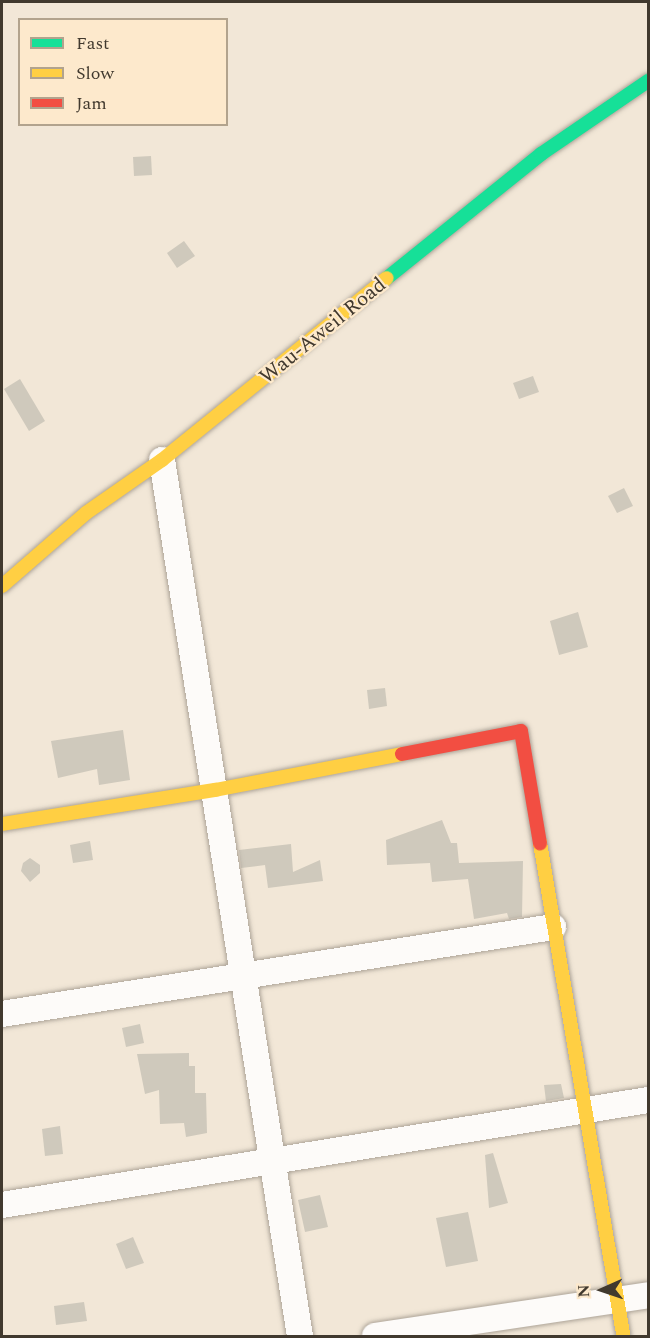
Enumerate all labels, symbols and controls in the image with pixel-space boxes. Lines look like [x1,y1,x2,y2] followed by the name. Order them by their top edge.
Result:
[18,18,228,126] legend
[76,30,109,57] text: Fast
[76,60,114,87] text: Slow
[76,90,107,117] text: Jam
[255,272,391,390] street label: Wau-Aweil Road
[572,1260,632,1320] north arrow
[572,1284,596,1298] text: N

